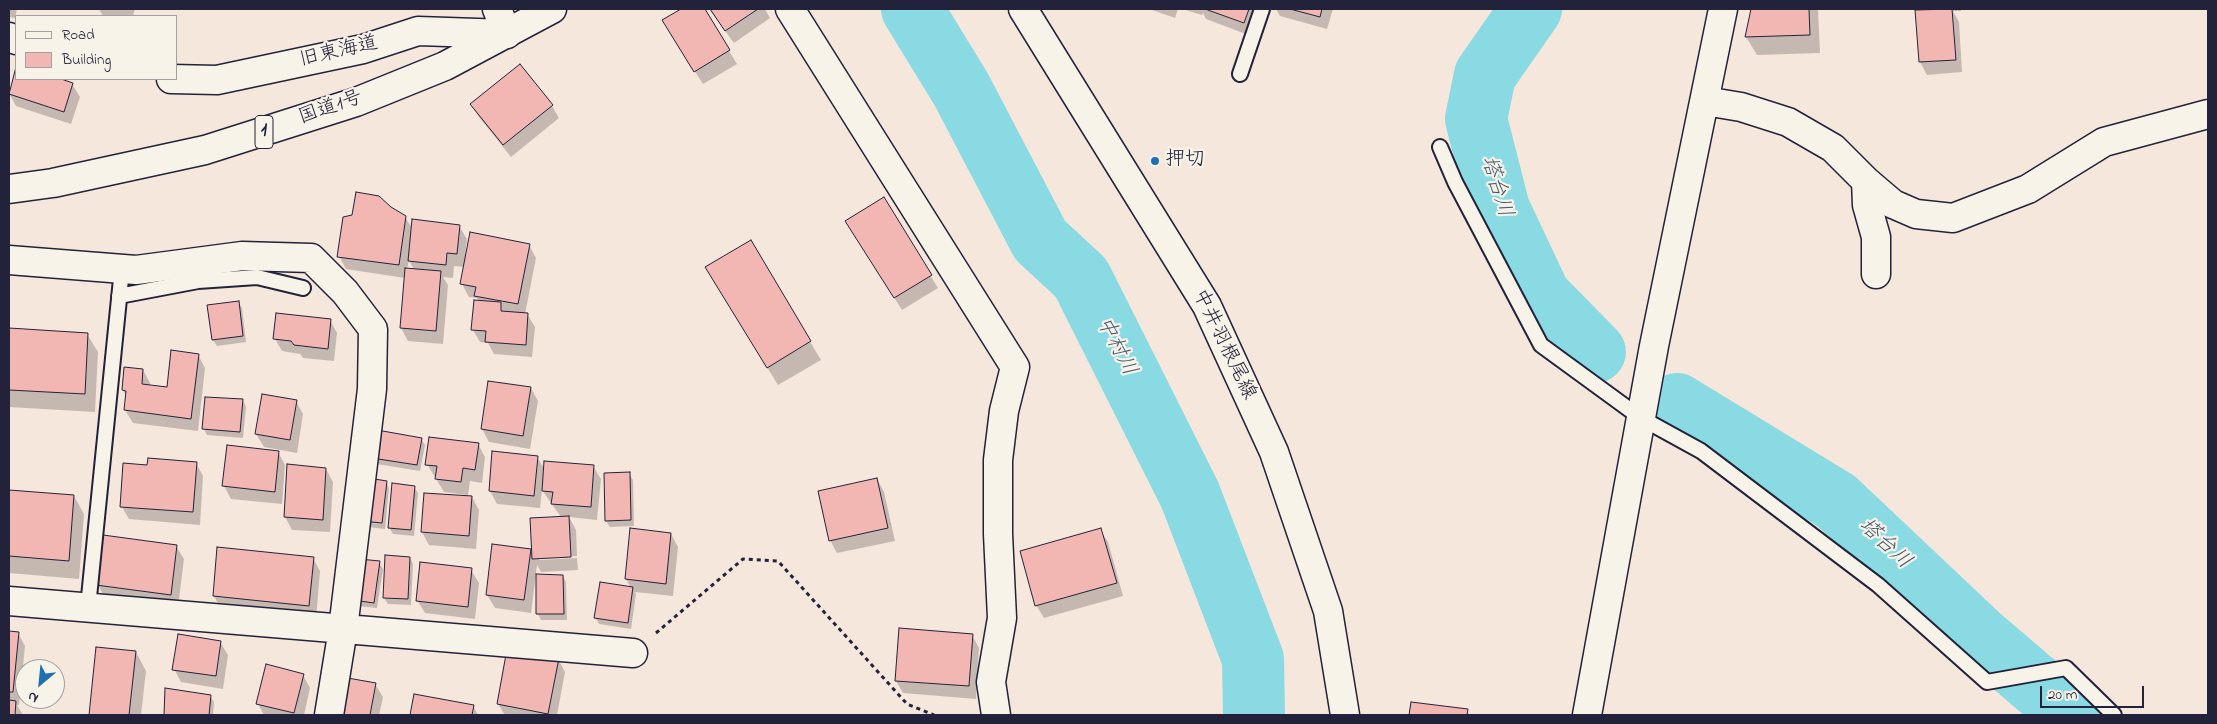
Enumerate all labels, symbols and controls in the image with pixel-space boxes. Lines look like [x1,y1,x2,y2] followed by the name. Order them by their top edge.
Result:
[15,15,178,80] legend
[62,24,95,46] text: Road
[297,32,381,74] street label: 旧東海道
[62,49,111,71] text: Building
[296,87,366,131] street label: 国道1号
[255,115,273,148] road number: 1
[1165,149,1205,173] place label: 押切
[1474,153,1516,221] water label: 塔台川
[1149,155,1161,167] marker: 押切
[1186,286,1260,404] street label: 中井羽根尾線
[1089,313,1141,381] water label: 中村川
[1852,514,1916,576] water label: 塔台川
[15,659,65,709] north arrow
[2042,676,2146,708] scale bar
[2048,684,2077,706] text: 20 m
[24,685,42,708] text: N

